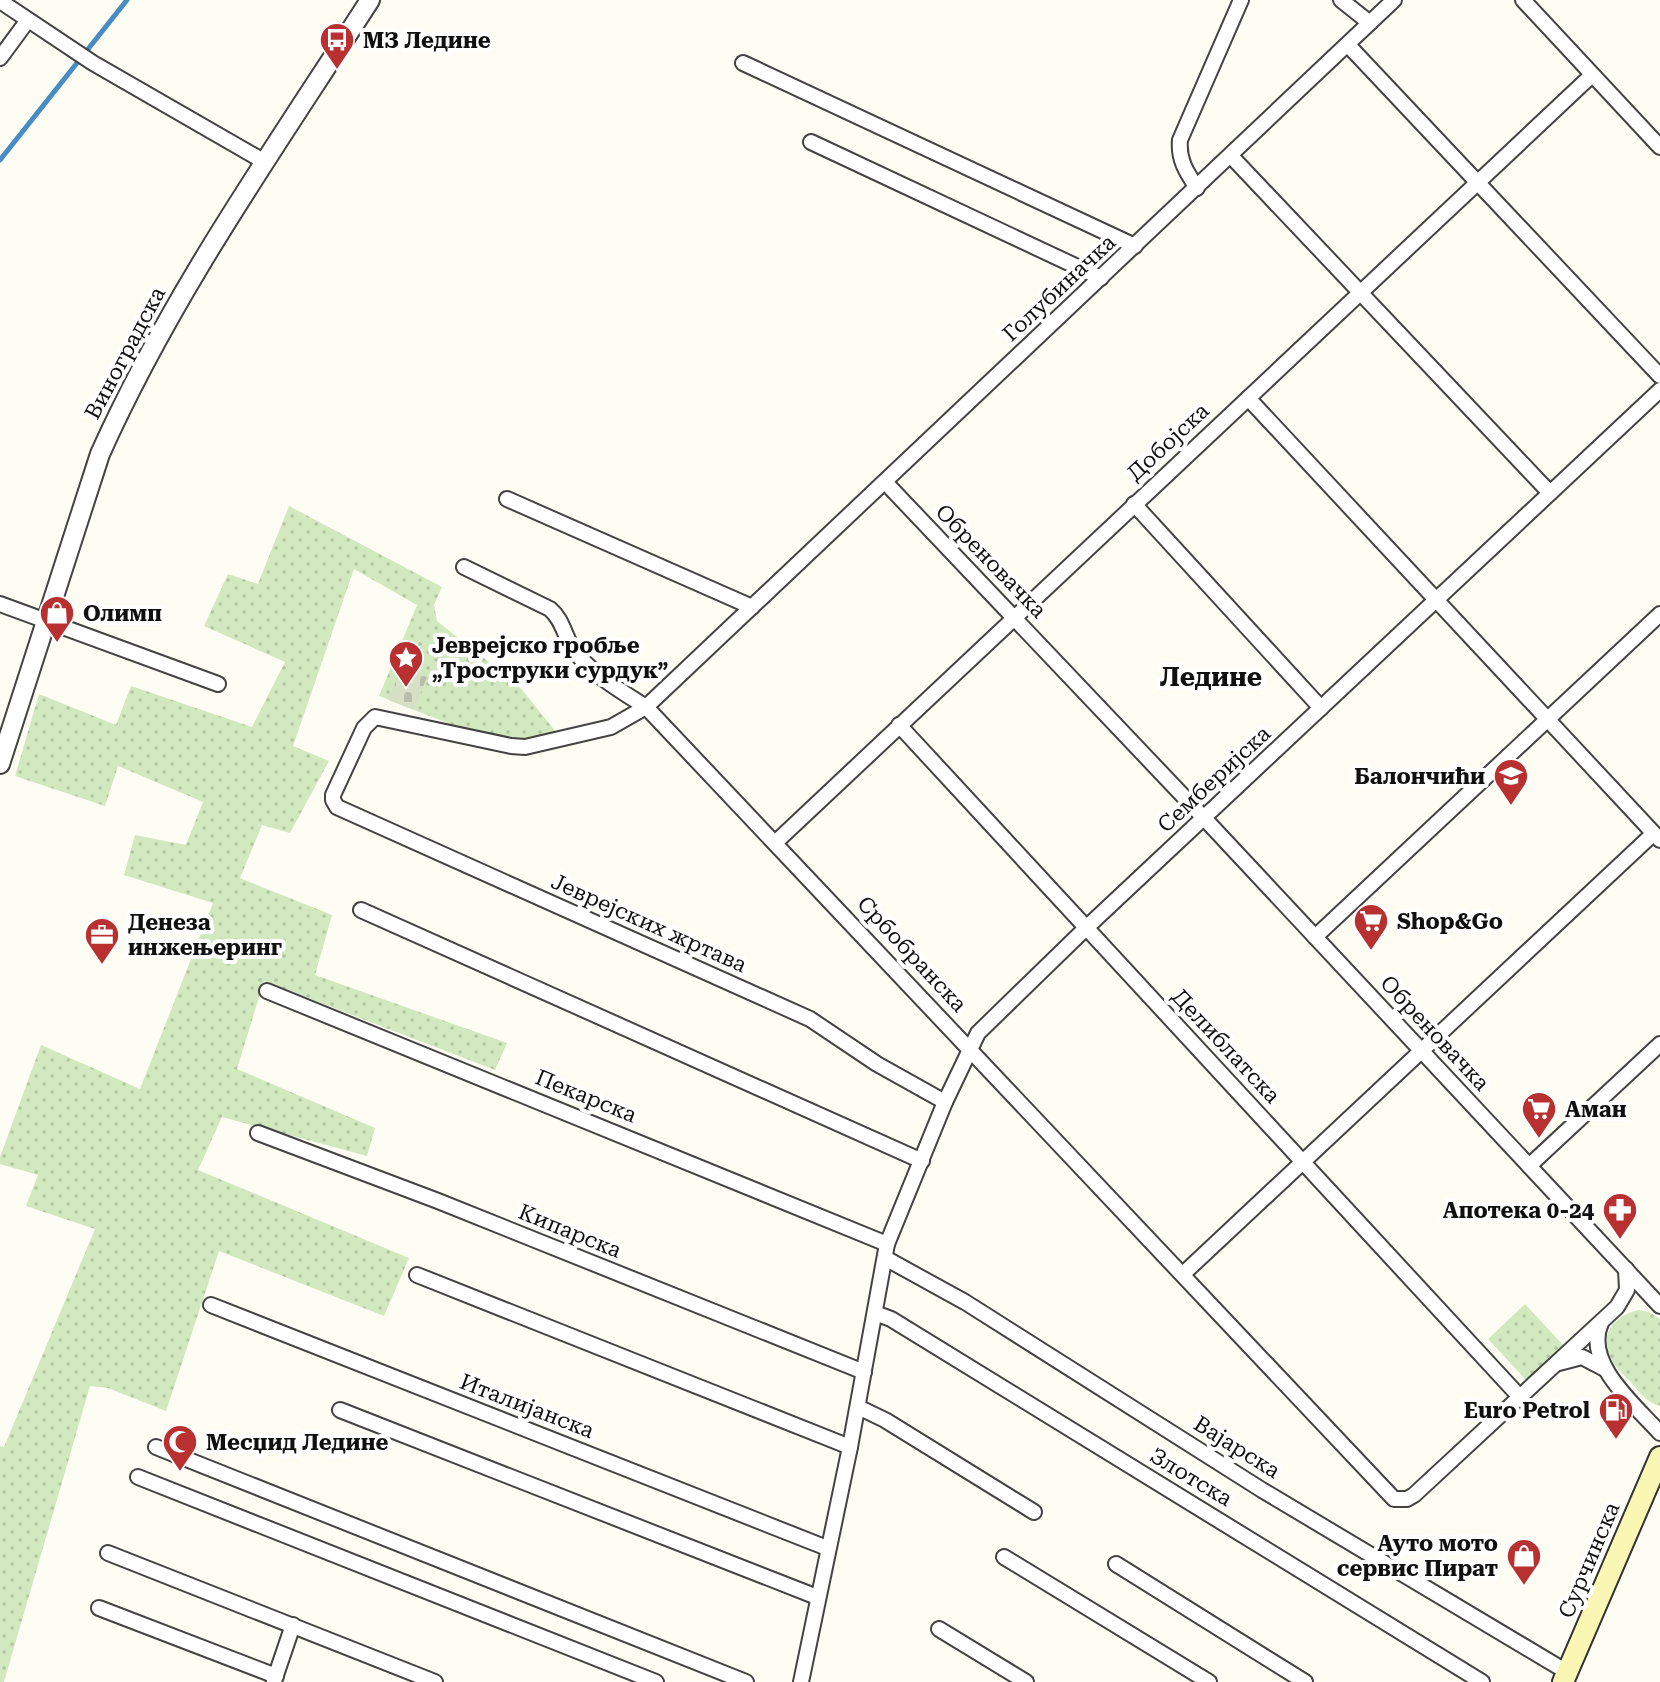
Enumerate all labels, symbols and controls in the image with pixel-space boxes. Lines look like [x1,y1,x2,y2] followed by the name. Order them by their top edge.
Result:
[318,21,356,71] bus stop icon: МЗ Ледине
[363,28,491,53] place label: МЗ Ледине
[998,230,1120,346] street label: Голубиначка
[80,283,170,423] street label: Виноградска
[1122,398,1214,486] street label: Добојска
[931,499,1051,623] street label: Обреновачка
[38,594,76,644] shop icon: Олимп
[83,601,162,626] place label: Олимп
[432,633,668,683] place label: Јеврејско гробље „Троструки сурдук”
[387,639,425,689] place icon: Јеврејско гробље „Троструки сурдук”
[1160,662,1262,692] district label: Ледине
[1153,721,1275,837] street label: Семберијска
[1492,757,1530,807] school or university icon: Балончићи
[1354,764,1485,789] place label: Балончићи
[547,869,751,977] street label: Јеврејских жртава
[852,891,972,1017] street label: Србобранска
[1352,902,1390,952] supermarket icon: Shop&Go
[1397,909,1503,934] place label: Shop&Go
[128,910,282,960] place label: Денеза инжењеринг
[83,916,121,966] office icon: Денеза инжењеринг
[1375,970,1495,1096] street label: Обреновачка
[1167,984,1285,1108] street label: Делиблатска
[532,1064,640,1128] street label: Пекарска
[1520,1090,1558,1140] supermarket icon: Аман
[1565,1097,1627,1122] place label: Аман
[1601,1191,1639,1241] pharmacy icon: Апотека 0-24
[1443,1198,1595,1223] place label: Апотека 0-24
[515,1199,625,1263] street label: Кипарска
[456,1369,598,1443] street label: Италијанска
[1597,1391,1635,1441] fuel station icon: Euro Petrol
[1464,1398,1590,1423] place label: Euro Petrol
[1189,1411,1285,1483] street label: Вајарска
[161,1423,199,1473] mosque icon: Месџид Ледине
[206,1430,388,1455] place label: Месџид Ледине
[1145,1443,1237,1511] street label: Злотска
[1553,1498,1625,1622] street label: Сурчинска
[1337,1531,1498,1581] place label: Ауто мото сервис Пират
[1505,1537,1543,1587] shop icon: Ауто мото сервис Пират

